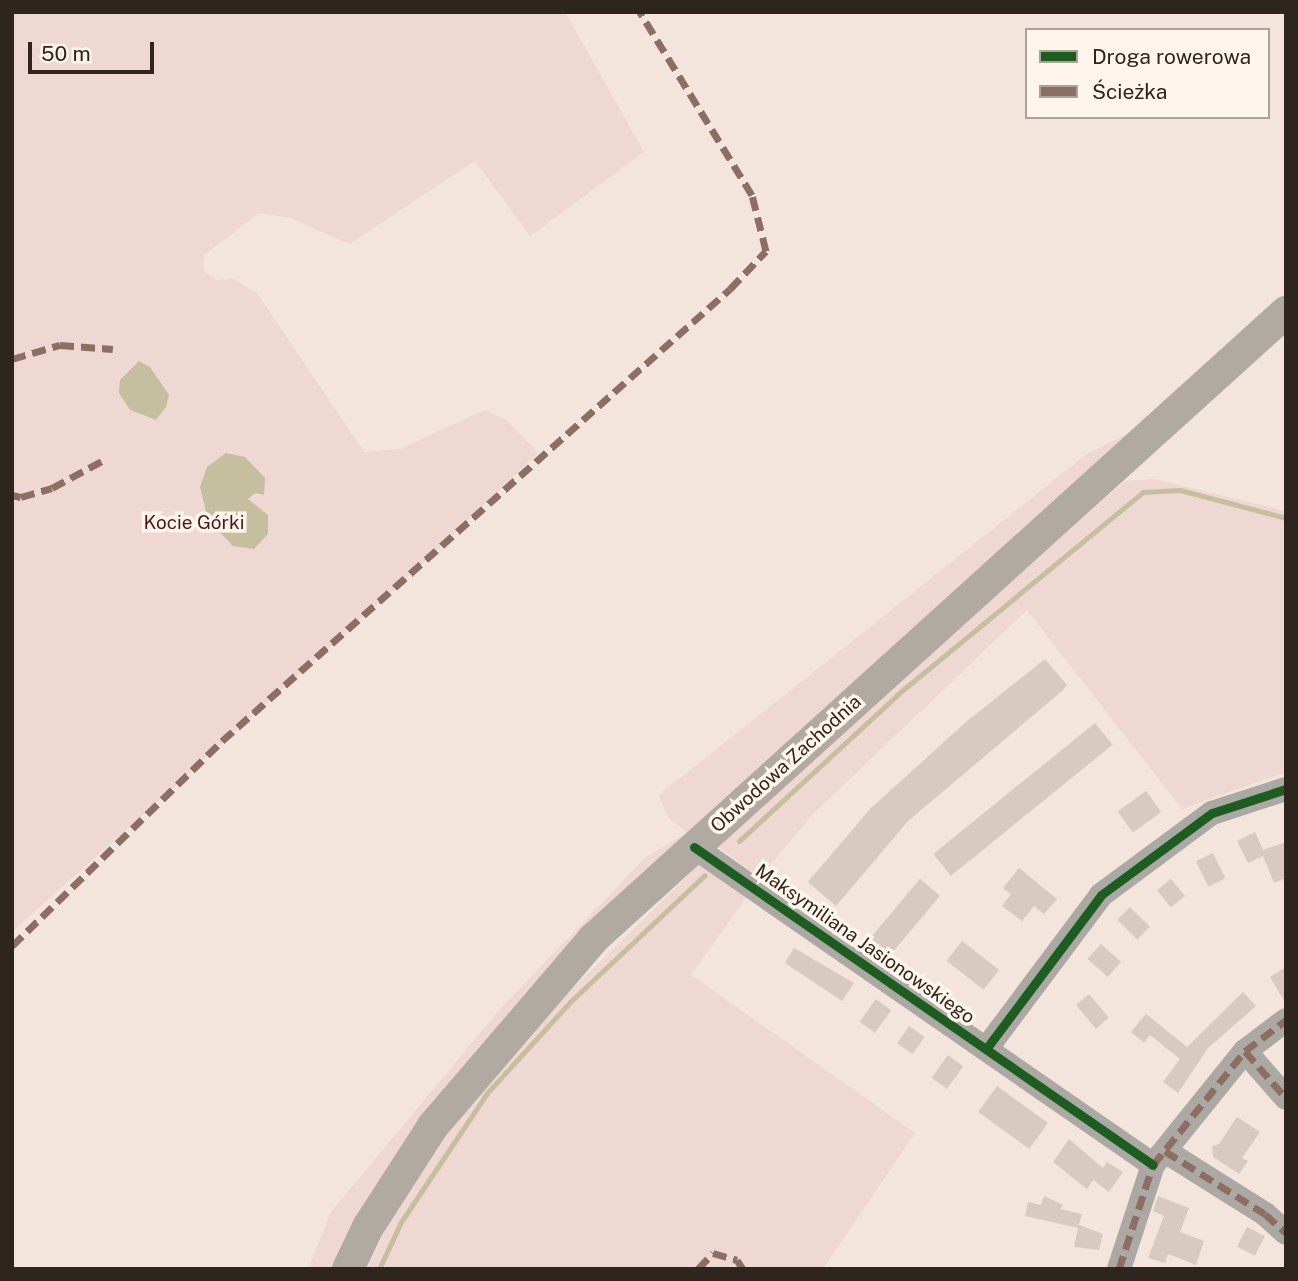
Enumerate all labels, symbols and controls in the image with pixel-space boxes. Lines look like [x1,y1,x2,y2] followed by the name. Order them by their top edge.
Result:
[32,28,158,72] scale bar
[1025,28,1270,119] legend
[41,41,91,66] text: 50 m
[1092,44,1251,69] text: Droga rowerowa
[1092,79,1167,104] text: Ścieżka
[144,512,244,534] park label: Kocie Górki
[706,691,866,837] street label: Obwodowa Zachodnia
[751,859,979,1029] street label: Maksymiliana Jasionowskiego

